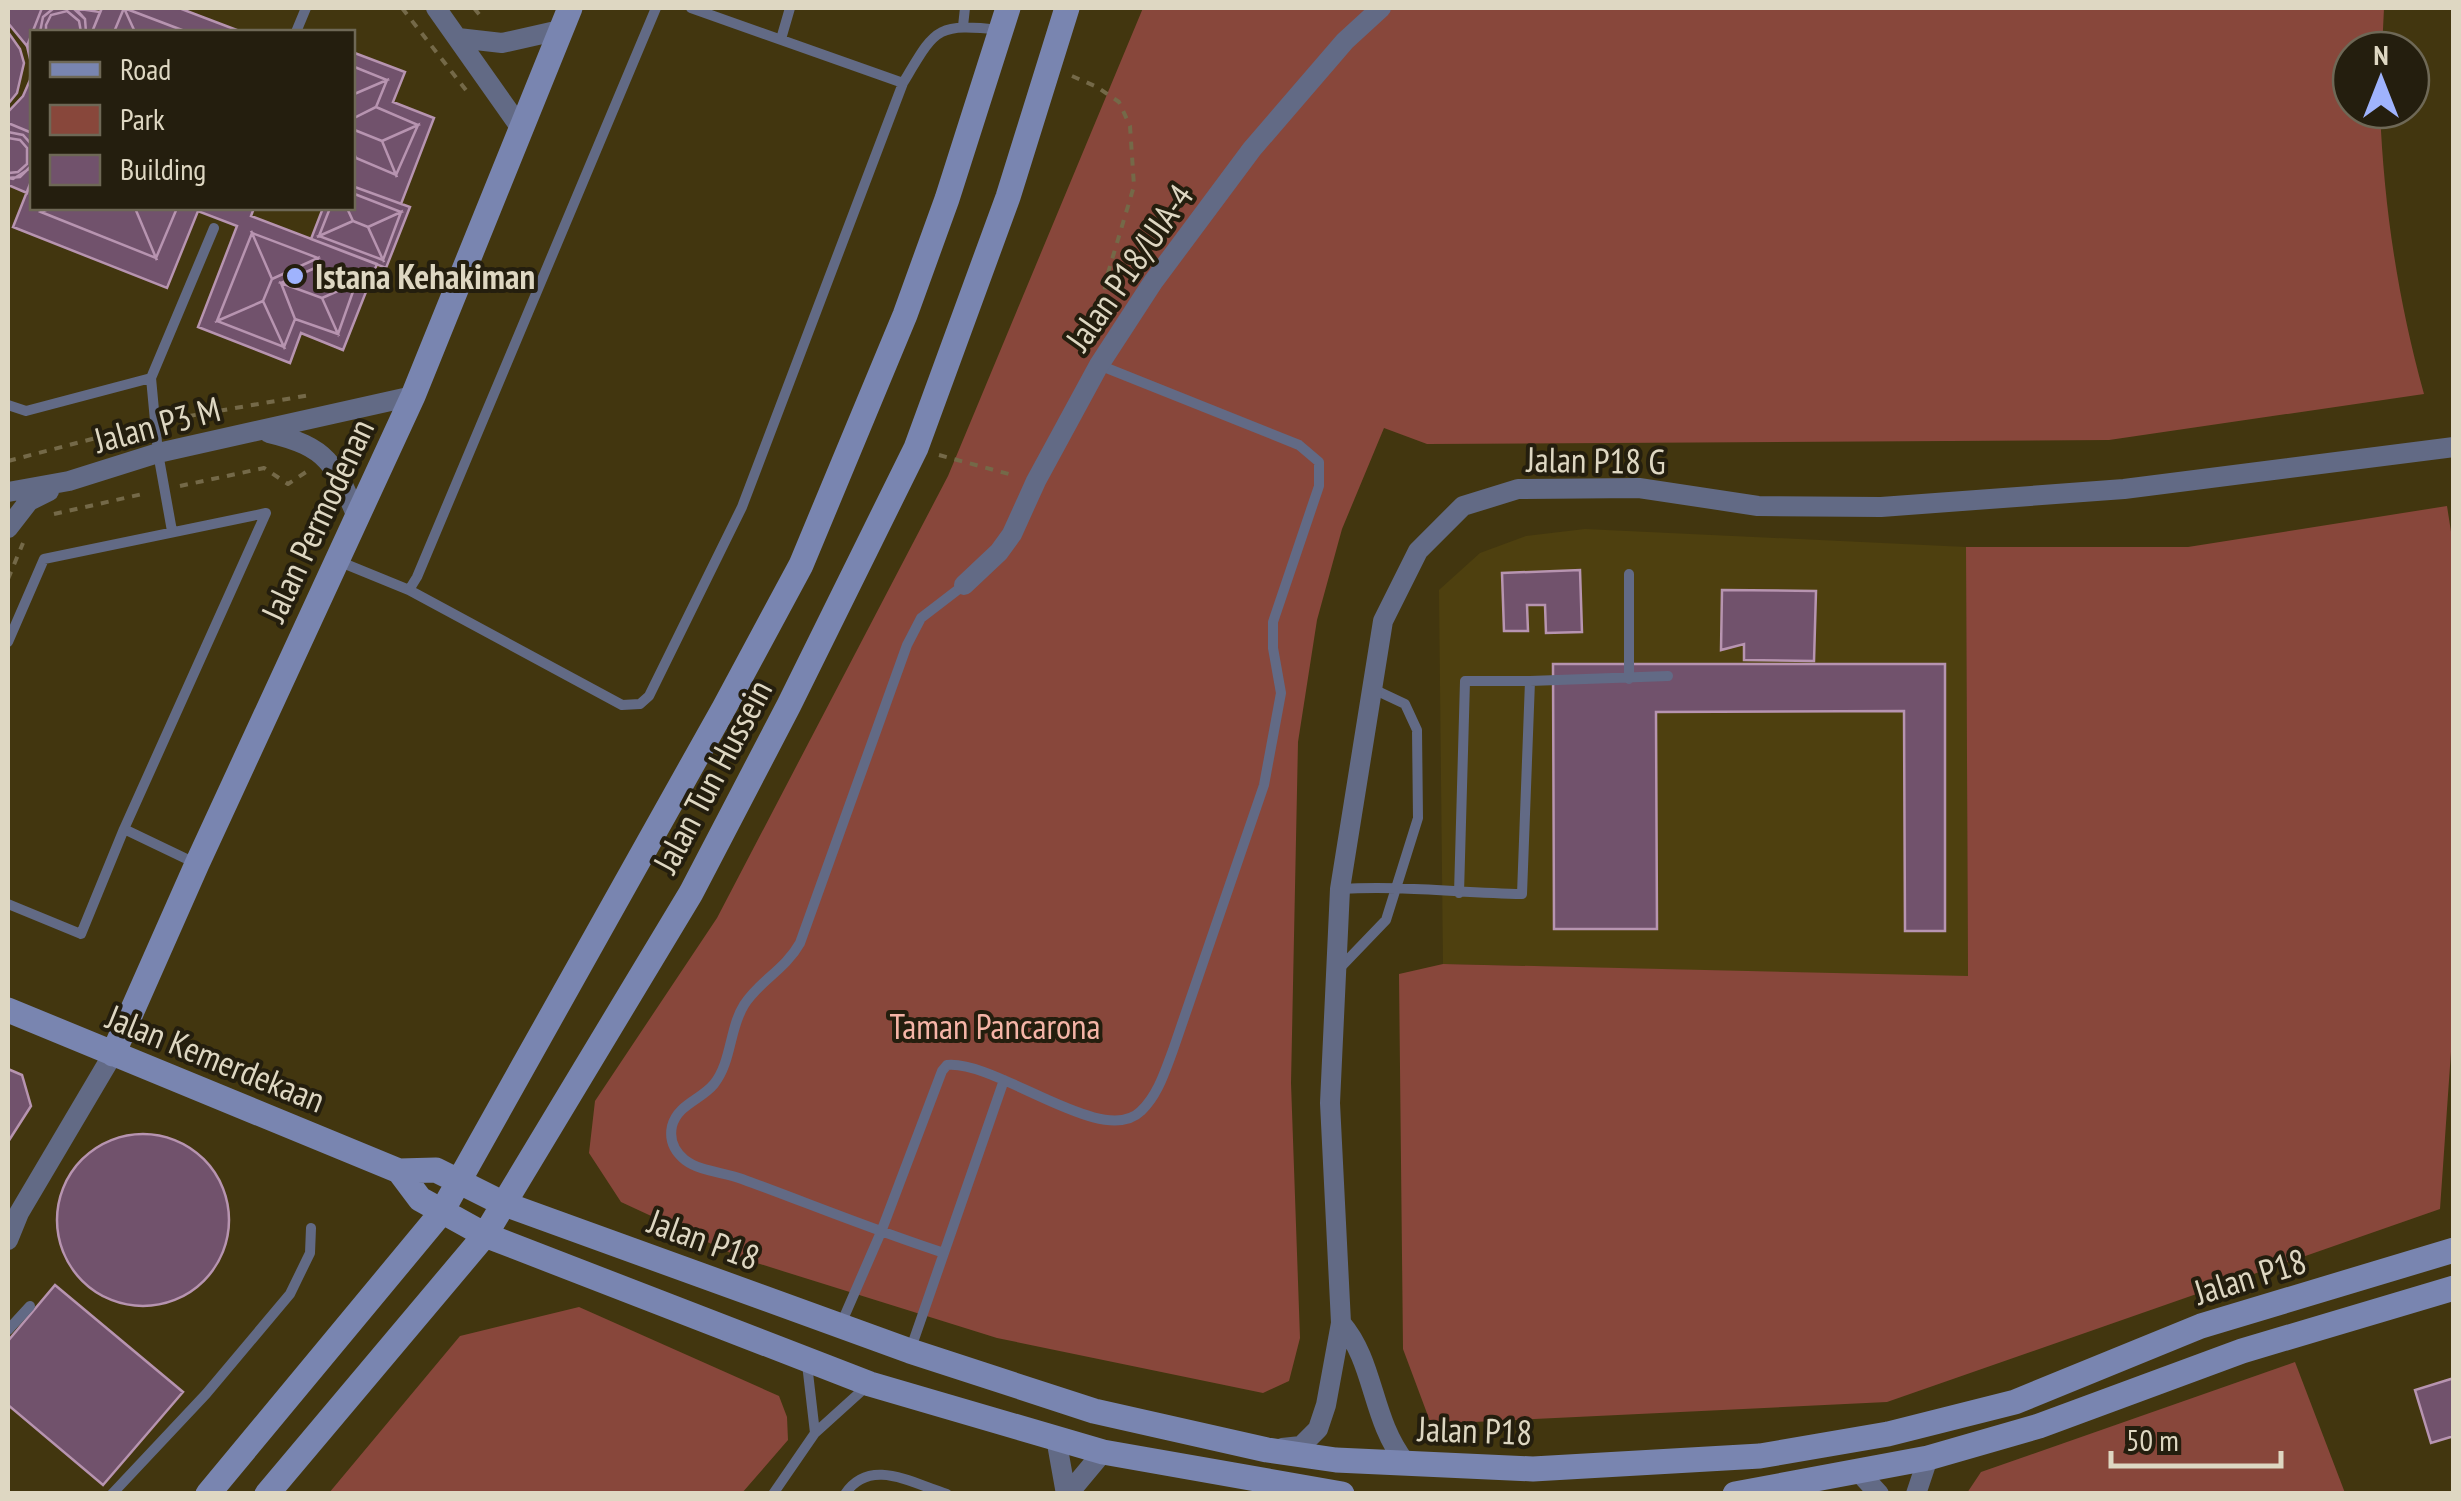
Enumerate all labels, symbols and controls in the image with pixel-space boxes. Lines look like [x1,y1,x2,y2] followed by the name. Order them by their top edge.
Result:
[30,30,355,210] legend
[2331,30,2431,130] north arrow
[2373,36,2389,73] text: N
[120,49,171,88] text: Road
[120,99,165,138] text: Park
[120,149,206,188] text: Building
[1054,175,1203,360] street label: Jalan P18/UIA-4
[315,253,535,299] place label: Istana Kehakiman
[284,265,306,287] marker: Istana Kehakiman
[88,385,225,463] street label: Jalan P3 M
[250,411,384,630] street label: Jalan Permodenan
[1525,436,1666,484] street label: Jalan P18 G
[641,672,782,881] street label: Jalan Tun Hussein
[99,993,332,1123] street label: Jalan Kemerdekaan
[890,1003,1100,1049] park label: Taman Pancarona
[641,1197,766,1280] street label: Jalan P18
[2187,1237,2312,1315] street label: Jalan P18
[1416,1405,1533,1455] street label: Jalan P18
[2111,1406,2281,1468] scale bar
[2126,1420,2179,1459] text: 50 m

